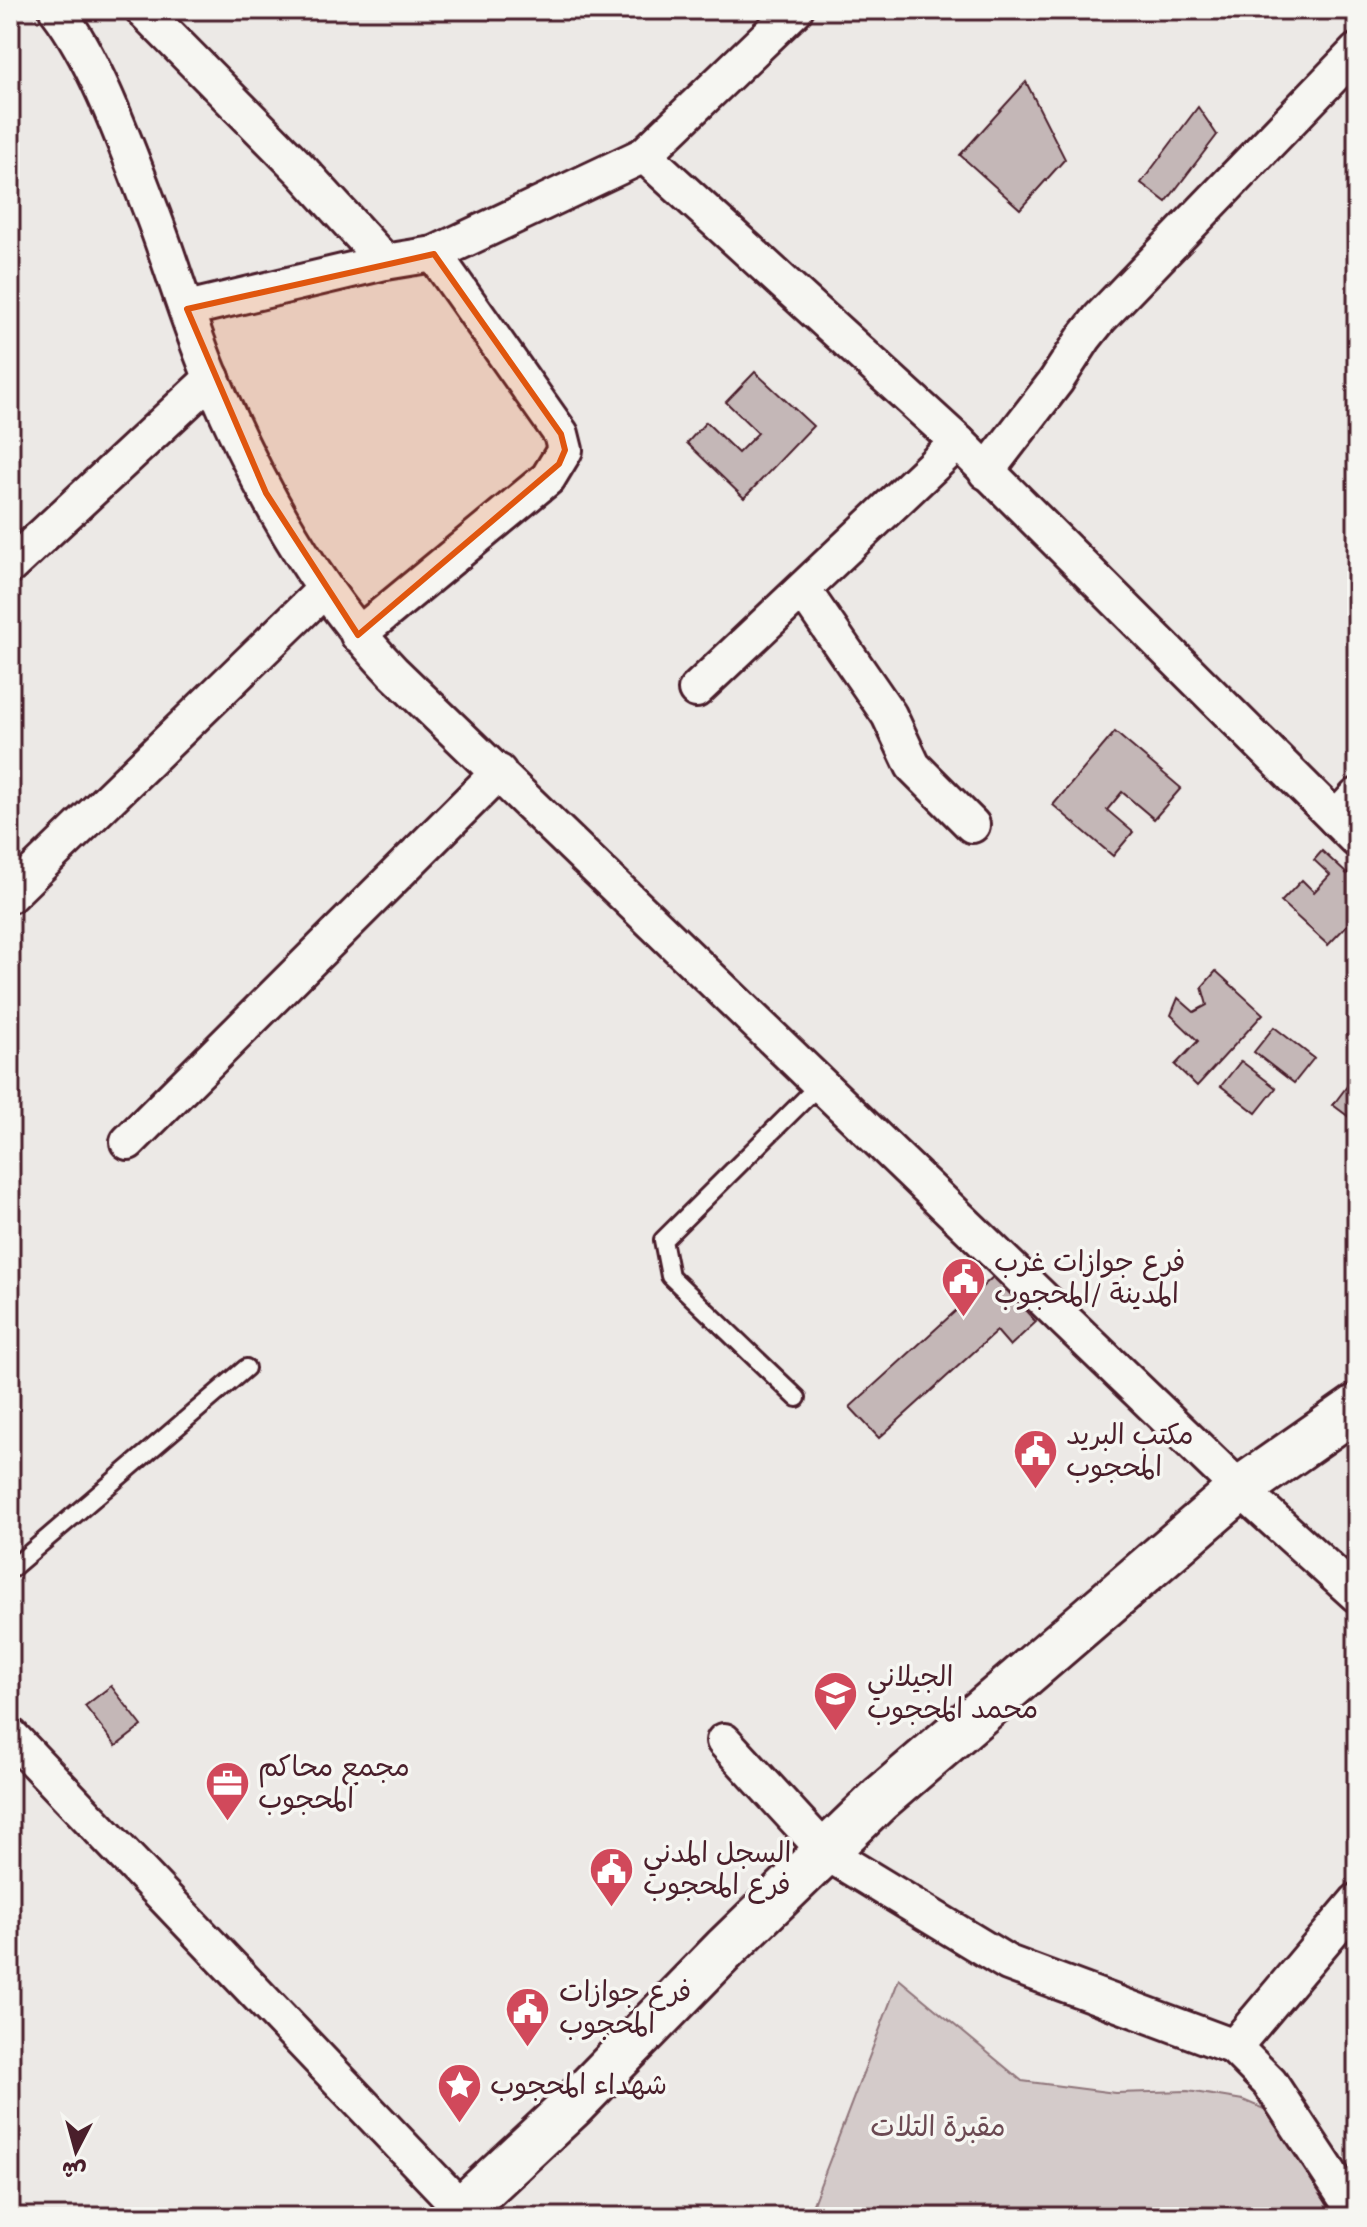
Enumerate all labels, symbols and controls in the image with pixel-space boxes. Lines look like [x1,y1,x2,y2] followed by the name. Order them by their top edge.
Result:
[994,1245,1185,1314] place label: فرع جوازات غرب المدينة /المحجوب
[939,1255,987,1318] public building icon: فرع جوازات غرب المدينة /المحجوب
[1066,1418,1194,1487] place label: مكتب البريد المحجوب
[1011,1428,1059,1491] public building icon: مكتب البريد المحجوب
[867,1660,1038,1729] place label: الجيلاني محمد المحجوب
[812,1670,860,1733] school or university icon: الجيلاني محمد المحجوب
[258,1750,410,1819] place label: مجمع محاكم المحجوب
[203,1760,251,1823] office icon: مجمع محاكم المحجوب
[643,1836,791,1905] place label: السجل المدني فرع المحجوب
[588,1846,636,1909] public building icon: السجل المدني فرع المحجوب
[559,1975,691,2044] place label: فرع جوازات المحجوب
[504,1985,552,2048] public building icon: فرع جوازات المحجوب
[435,2062,483,2125] place icon: شهداء المحجوب
[490,2068,667,2105] place label: شهداء المحجوب
[870,2110,1006,2147] park label: مقبرة التلات
[36,2111,116,2191] north arrow
[61,2154,88,2184] text: ش

